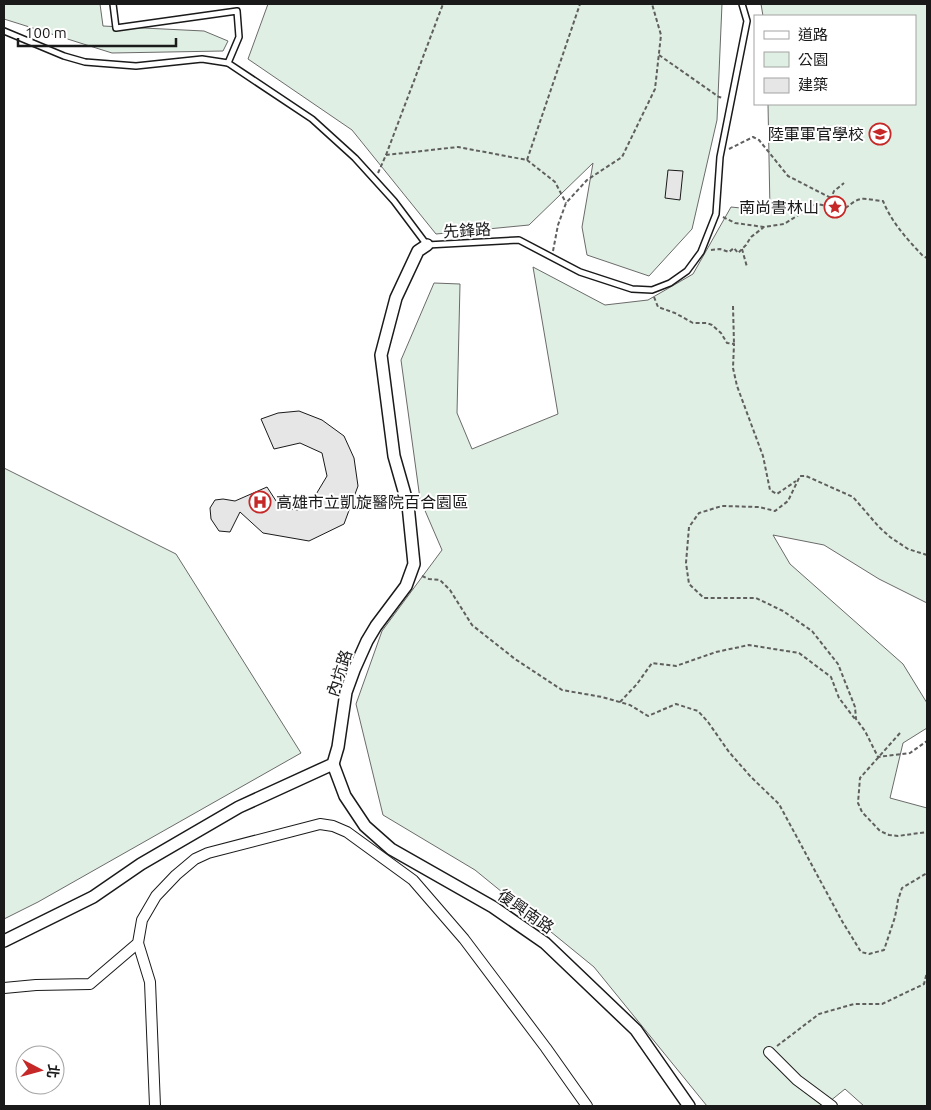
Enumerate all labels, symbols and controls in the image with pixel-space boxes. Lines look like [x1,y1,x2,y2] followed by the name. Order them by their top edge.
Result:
[18,15,175,47] scale bar
[754,15,916,105] legend
[25,24,67,41] text: 100 m
[798,26,828,43] text: 道路
[798,51,828,68] text: 公園
[798,76,828,93] text: 建築
[868,122,892,146] school or university icon: 陸軍軍官學校
[768,125,864,143] place label: 陸軍軍官學校
[823,195,847,219] place icon: 南尚書林山
[739,198,819,216] place label: 南尚書林山
[443,220,491,240] street label: 先鋒路
[248,490,272,514] hospital icon: 高雄市立凱旋醫院百合園區
[276,493,468,511] place label: 高雄市立凱旋醫院百合園區
[323,647,355,699] street label: 內坑路
[495,885,557,937] street label: 復興南路
[15,1045,65,1095] north arrow
[44,1064,62,1079] text: 北

